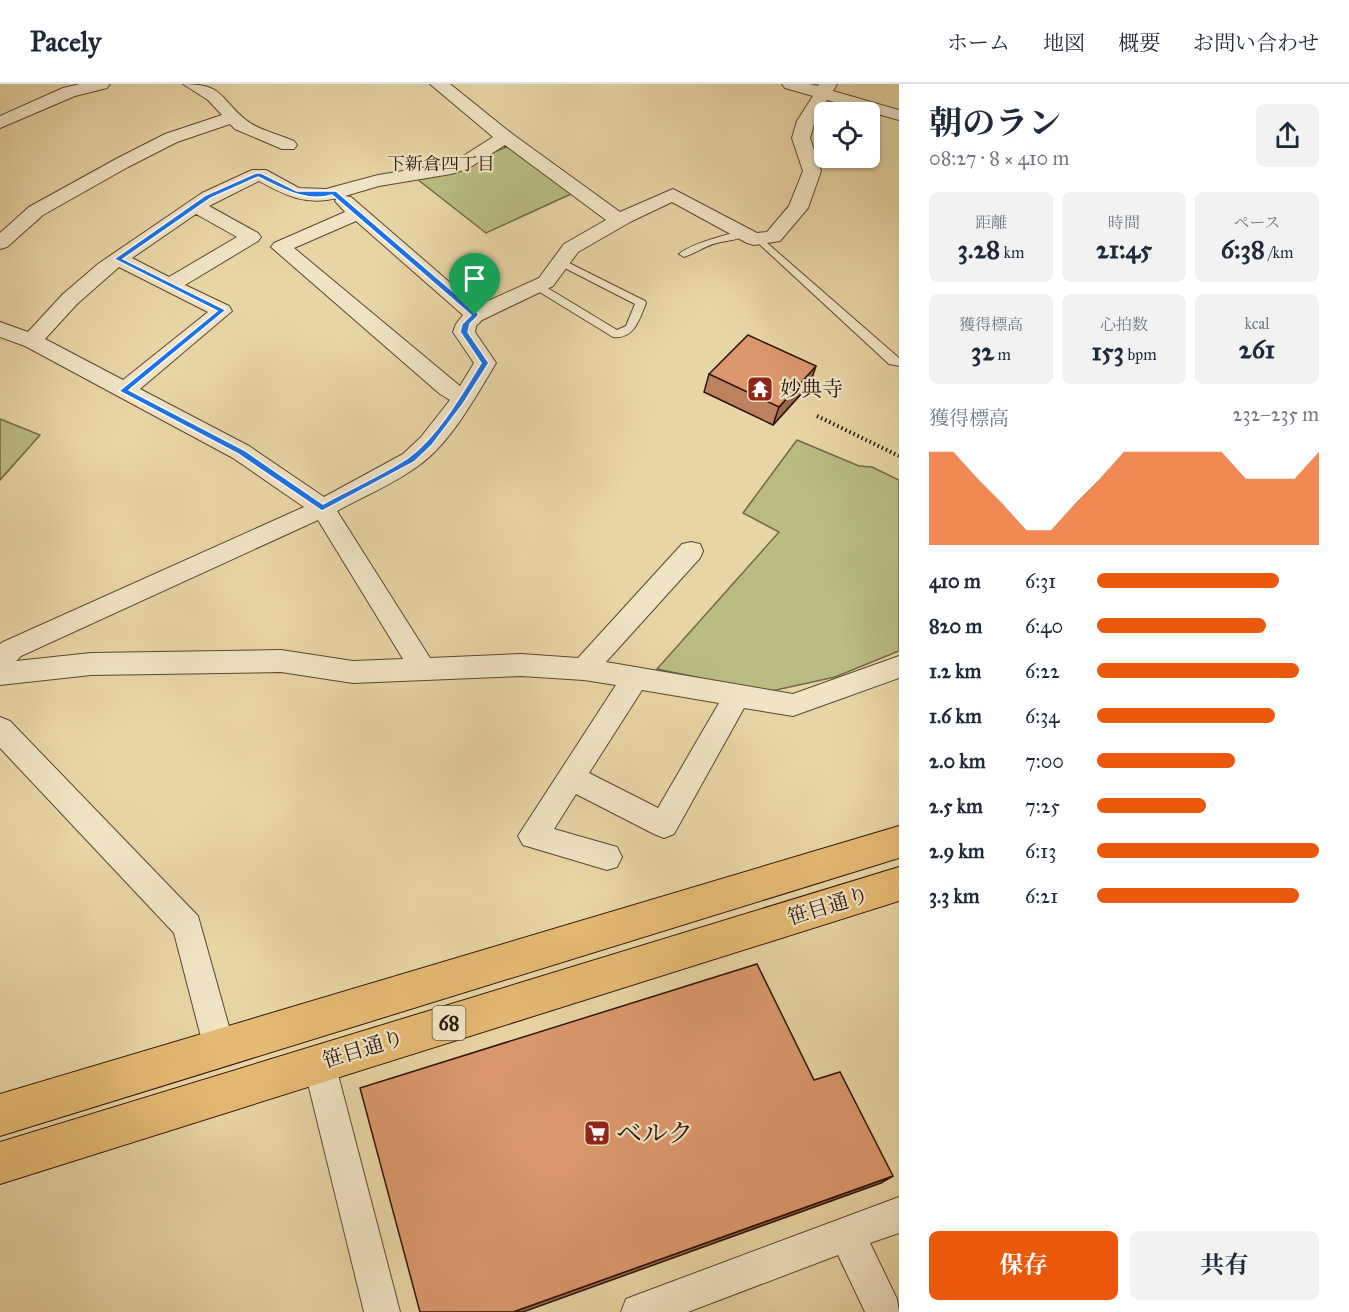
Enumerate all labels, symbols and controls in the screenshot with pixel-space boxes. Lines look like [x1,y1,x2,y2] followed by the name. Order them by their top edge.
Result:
[30,24,101,59] text: Pacely
[947,30,1010,56] text: ホーム
[1043,30,1085,56] text: 地図
[1118,30,1160,56] text: 概要
[1193,30,1319,56] text: お問い合わせ
[814,102,880,168] map controls
[814,102,880,168] button: locate
[929,103,1061,143] text: 朝のラン
[1256,104,1319,167] button: share
[929,146,1069,170] text: 08:27 · 8 × 410 m
[387,153,495,175] district label: 下新倉四丁目
[975,213,1007,232] text: 距離
[1108,213,1140,232] text: 時間
[1233,213,1281,232] text: ペース
[958,233,1000,265] text: 3.28
[1096,233,1152,265] text: 21:45
[1221,233,1265,265] text: 6:38
[1000,243,1024,262] text: km
[1265,243,1293,262] text: /km
[449,253,500,315] pin
[458,262,491,295] icon: arrive
[1244,314,1270,333] text: kcal
[959,315,1023,334] text: 獲得標高
[1100,315,1148,334] text: 心拍数
[1239,333,1275,365] text: 261
[971,335,994,367] text: 32
[1091,335,1124,367] text: 153
[994,345,1011,364] text: m
[1124,345,1157,364] text: bpm
[745,374,775,404] temple icon: 妙典寺
[780,376,843,402] place label: 妙典寺
[1233,402,1319,426] text: 232–235 m
[929,406,1009,430] text: 獲得標高
[929,569,981,593] text: 410 m
[1025,569,1056,593] text: 6:31
[929,614,982,638] text: 820 m
[1025,614,1063,638] text: 6:40
[929,659,981,683] text: 1.2 km
[1025,659,1060,683] text: 6:22
[929,704,982,728] text: 1.6 km
[1025,704,1059,728] text: 6:34
[929,749,985,773] text: 2.0 km
[1025,749,1064,773] text: 7:00
[929,794,983,818] text: 2.5 km
[1025,794,1060,818] text: 7:25
[929,839,985,863] text: 2.9 km
[1025,839,1056,863] text: 6:13
[784,881,872,931] street label: 笹目通り
[929,884,980,908] text: 3.3 km
[1025,884,1058,908] text: 6:21
[432,1006,466,1040] road number: 68
[319,1024,407,1074] street label: 笹目通り
[616,1117,693,1149] place label: ベルク
[582,1118,612,1148] supermarket icon: ベルク
[929,1231,1118,1300] button: 保存
[1130,1231,1319,1300] button: 共有

